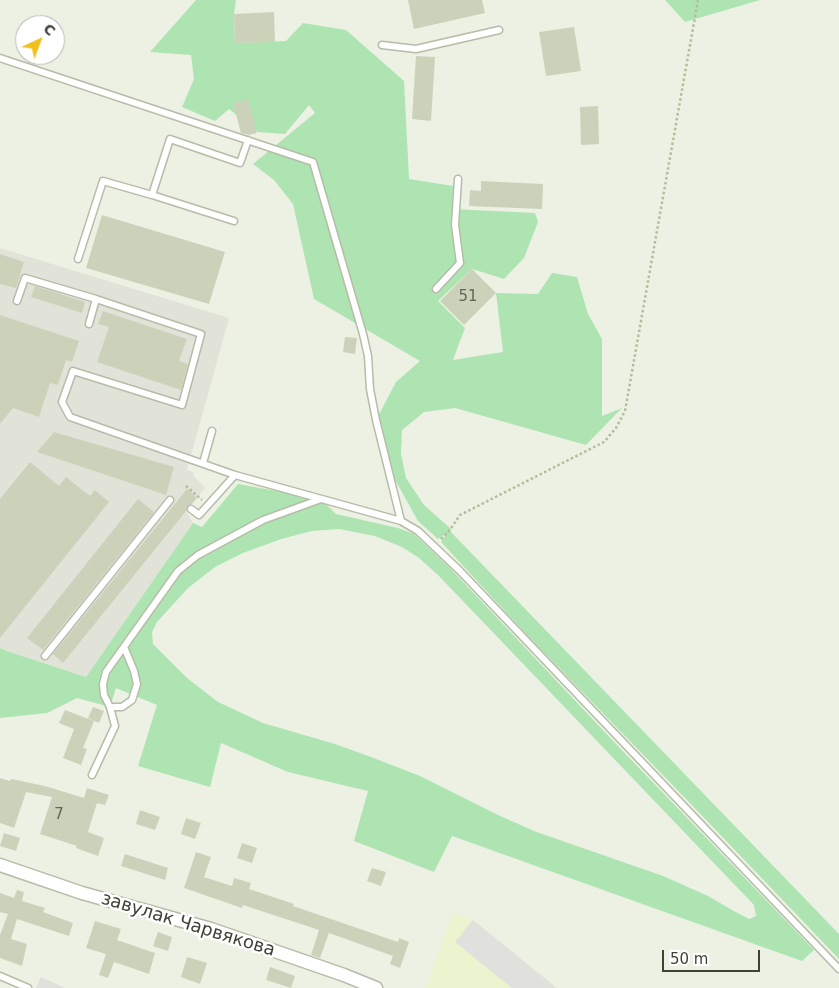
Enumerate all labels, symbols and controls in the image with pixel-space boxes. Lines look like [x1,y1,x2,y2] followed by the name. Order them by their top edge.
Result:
[15,15,65,65] north arrow
[40,20,59,39] text: С
[458,288,478,306] house number: 51
[54,806,64,824] house number: 7
[98,888,278,962] street label: завулак Чарвякова
[664,940,762,972] scale bar
[670,950,708,968] text: 50 m

